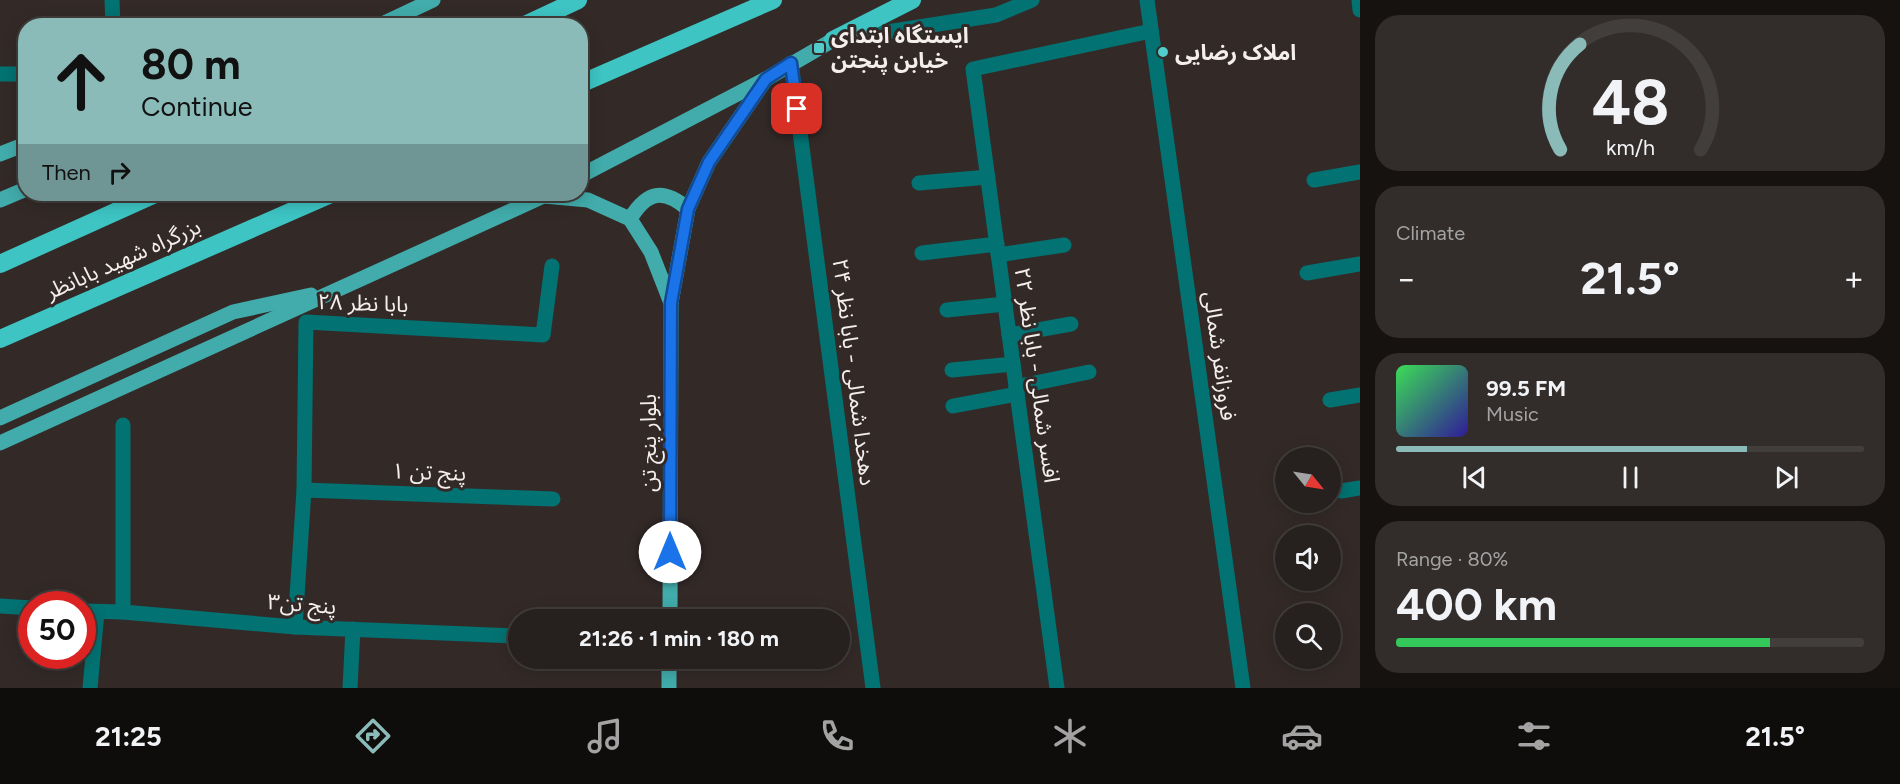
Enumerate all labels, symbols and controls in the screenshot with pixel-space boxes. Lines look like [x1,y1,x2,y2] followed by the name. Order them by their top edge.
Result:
[831,22,969,74] place label: ایستگاه ابتدای خیابن پنجتن
[141,39,241,90] text: 80 m
[1175,39,1296,66] place label: املاک رضایی
[812,41,826,55] marker: ایستگاه ابتدای خیابن پنجتن
[42,42,120,120] icon: ahead
[1156,45,1170,59] marker: املاک رضایی
[1591,65,1669,140] text: 48
[771,83,822,134] pin
[141,90,253,123] text: Continue
[780,92,813,125] icon: arrive
[1606,135,1654,160] text: km/h
[103,156,136,189] icon: right
[42,159,91,186] text: Then
[40,213,205,306] street label: بزرگراه شهید بابانظر
[1396,221,1465,245] text: Climate
[1580,251,1680,305] text: 21.5°
[827,257,881,487] street label: دهخدا شمالی - بابا نظر ۲۴
[1396,259,1417,298] text: −
[1843,259,1864,298] text: +
[1009,266,1065,484] street label: افسر شمالی - بابا نظر ۲۲
[317,288,409,318] street label: بابا نظر ۲۸
[1198,290,1242,422] street label: فروزانفر شمالی
[1486,375,1566,402] text: 99.5 FM
[635,394,665,492] street label: بلوار پنج تن
[1486,402,1539,426] text: Music
[1275,447,1341,513] north arrow
[1275,447,1341,669] map controls
[391,457,467,490] street label: پنج تن ۱
[1458,461,1491,494] icon: previous
[1614,461,1647,494] icon: pause
[1770,461,1803,494] icon: next
[638,520,702,584] position arrow
[1275,525,1341,591] button: sound
[1396,547,1508,571] text: Range · 80%
[1396,577,1557,631] text: 400 km
[266,588,337,623] street label: پنج تن۳
[18,591,96,669] speed limit sign: 50
[1275,603,1341,669] button: search
[579,625,779,652] text: 21:26 · 1 min · 180 m
[352,715,394,757] icon: directions
[584,715,626,757] icon: music
[816,715,858,757] icon: phone
[1049,715,1091,757] icon: climate
[1281,715,1323,757] icon: car
[1513,715,1555,757] icon: filters
[95,720,162,753] text: 21:25
[1745,720,1805,753] text: 21.5°

